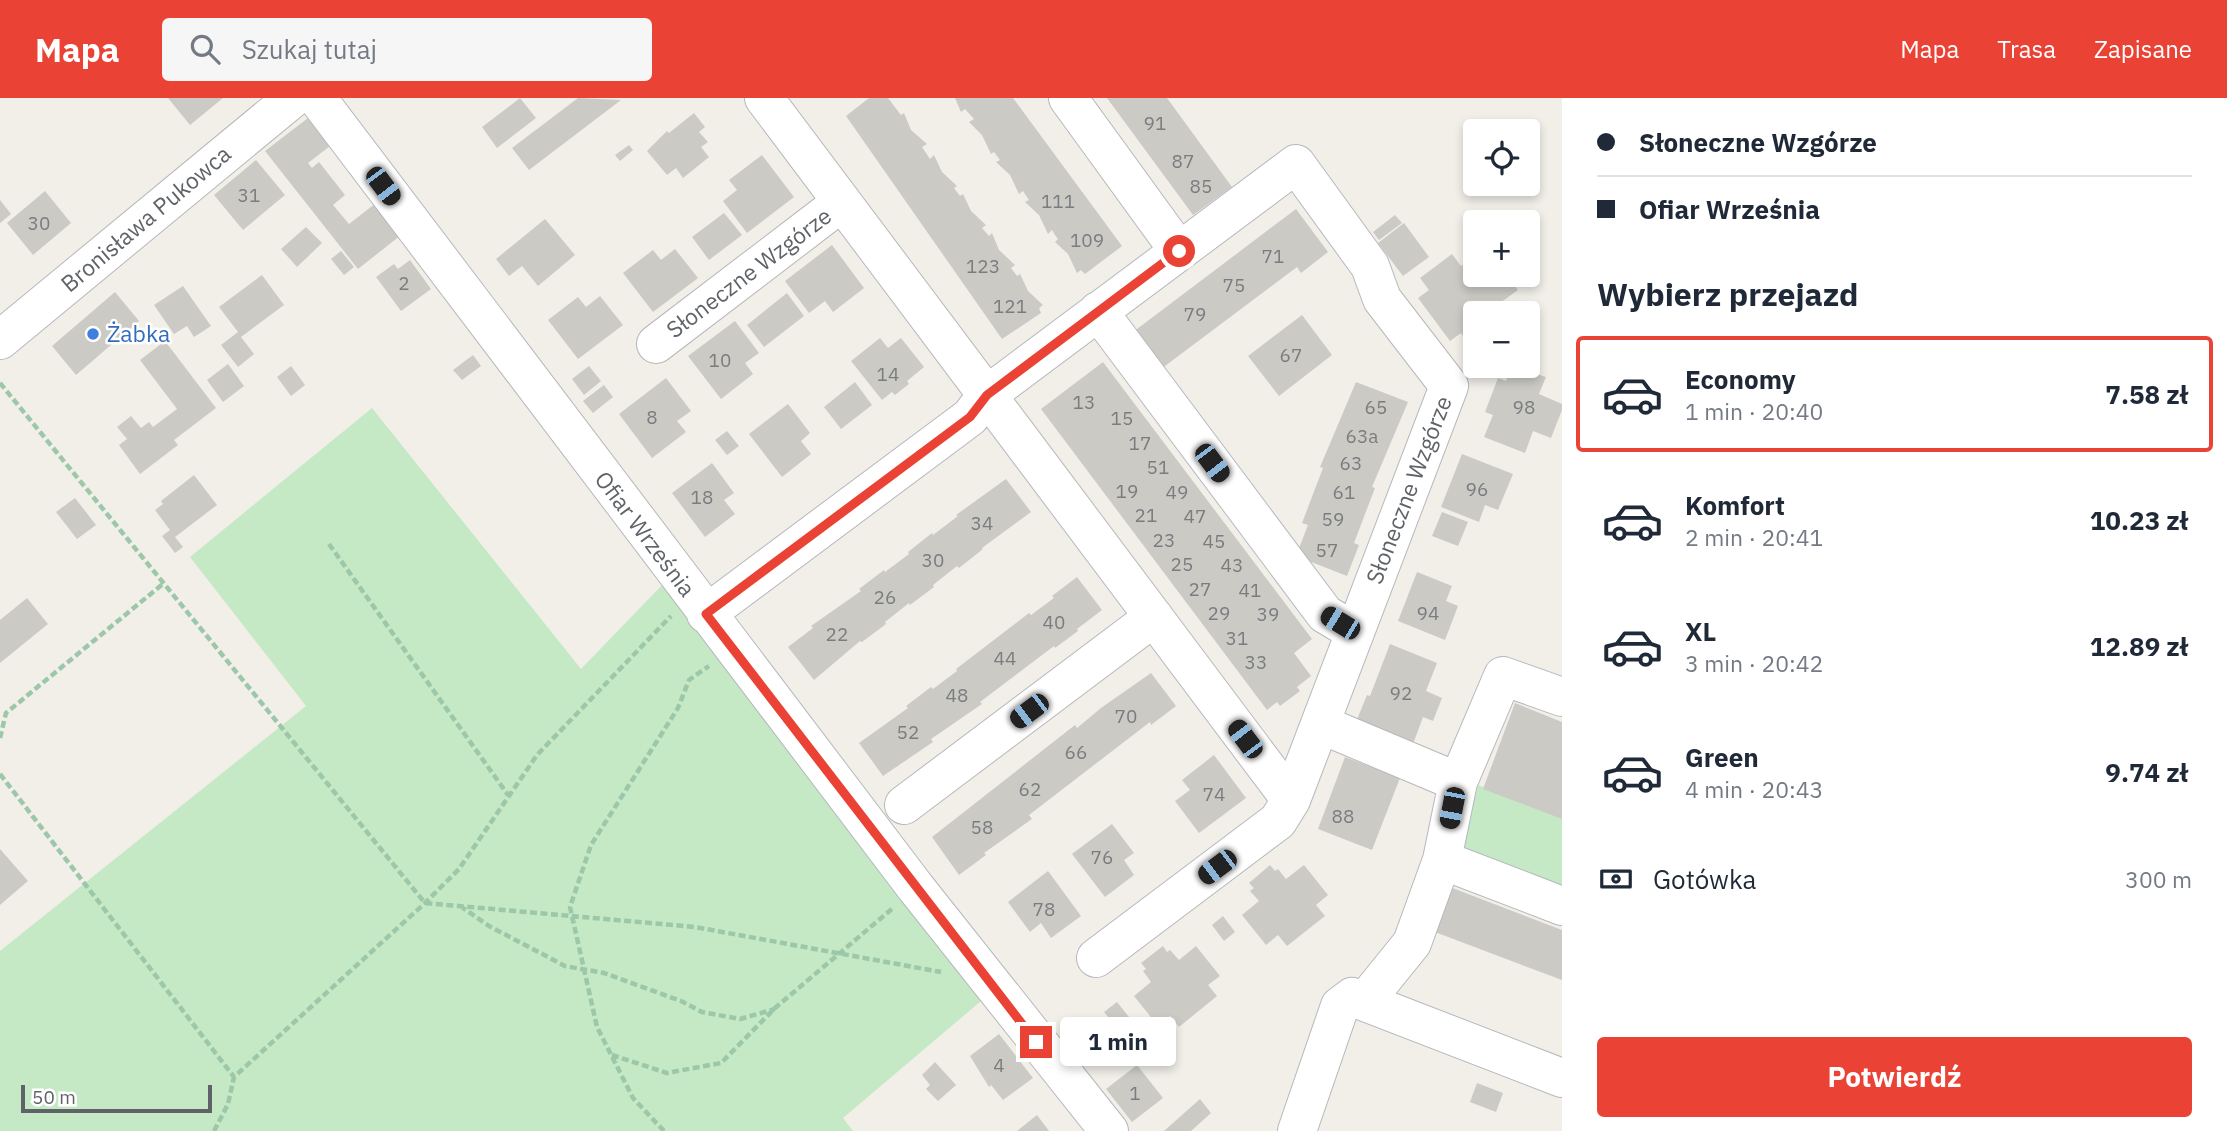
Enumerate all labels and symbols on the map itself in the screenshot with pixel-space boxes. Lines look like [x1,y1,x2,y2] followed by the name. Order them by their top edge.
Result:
[1144,111,1166,135] house number: 91
[54,138,237,298] street label: Bronisława Pukowca
[1172,149,1194,173] house number: 87
[362,163,405,209] car
[1190,174,1212,198] house number: 85
[238,183,260,207] house number: 31
[1041,189,1075,213] house number: 111
[660,200,837,344] street label: Słoneczne Wzgórze
[28,211,50,235] house number: 30
[1070,228,1104,252] house number: 109
[1163,235,1195,267] route start
[1262,244,1284,268] house number: 71
[966,254,1000,278] house number: 123
[398,271,410,295] house number: 2
[1223,273,1245,297] house number: 75
[993,294,1027,318] house number: 121
[1184,302,1206,326] house number: 79
[107,318,170,348] place label: Żabka
[85,326,101,342] marker: Żabka
[1280,343,1302,367] house number: 67
[709,348,731,372] house number: 10
[877,362,899,386] house number: 14
[1073,390,1095,414] house number: 13
[1358,391,1458,588] street label: Słoneczne Wzgórze
[1365,395,1387,419] house number: 65
[1513,395,1535,419] house number: 98
[646,405,658,429] house number: 8
[1111,406,1133,430] house number: 15
[1346,424,1378,448] house number: 63a
[1129,431,1151,455] house number: 17
[1191,440,1234,486] car
[1340,451,1362,475] house number: 63
[1147,455,1169,479] house number: 51
[589,465,703,602] street label: Ofiar Września
[1466,477,1488,501] house number: 96
[1116,479,1138,503] house number: 19
[1166,480,1188,504] house number: 49
[1333,480,1355,504] house number: 61
[691,485,713,509] house number: 18
[1135,503,1157,527] house number: 21
[1184,504,1206,528] house number: 47
[1322,507,1344,531] house number: 59
[971,511,993,535] house number: 34
[1153,528,1175,552] house number: 23
[1203,529,1225,553] house number: 45
[1316,538,1338,562] house number: 57
[922,548,944,572] house number: 30
[1171,552,1193,576] house number: 25
[1221,553,1243,577] house number: 43
[1189,577,1211,601] house number: 27
[1239,578,1261,602] house number: 41
[874,585,896,609] house number: 26
[1208,601,1230,625] house number: 29
[1417,601,1439,625] house number: 94
[1257,602,1279,626] house number: 39
[1317,603,1364,643] car
[1043,610,1065,634] house number: 40
[826,622,848,646] house number: 22
[1226,626,1248,650] house number: 31
[994,646,1016,670] house number: 44
[1245,650,1267,674] house number: 33
[1390,681,1412,705] house number: 92
[946,683,968,707] house number: 48
[1006,690,1053,732] car
[1115,704,1137,728] house number: 70
[1224,716,1267,762] car
[897,720,919,744] house number: 52
[1065,740,1087,764] house number: 66
[1019,777,1041,801] house number: 62
[1203,782,1225,806] house number: 74
[1438,785,1467,831] car
[1332,804,1354,828] house number: 88
[971,815,993,839] house number: 58
[1091,845,1113,869] house number: 76
[1194,846,1241,888] car
[1033,897,1055,921] house number: 78
[1060,1018,1176,1066] callout: 1 min
[1020,1026,1052,1058] route end
[993,1053,1005,1077] house number: 4
[1129,1081,1141,1105] house number: 1
[21,1082,212,1114] scale bar

